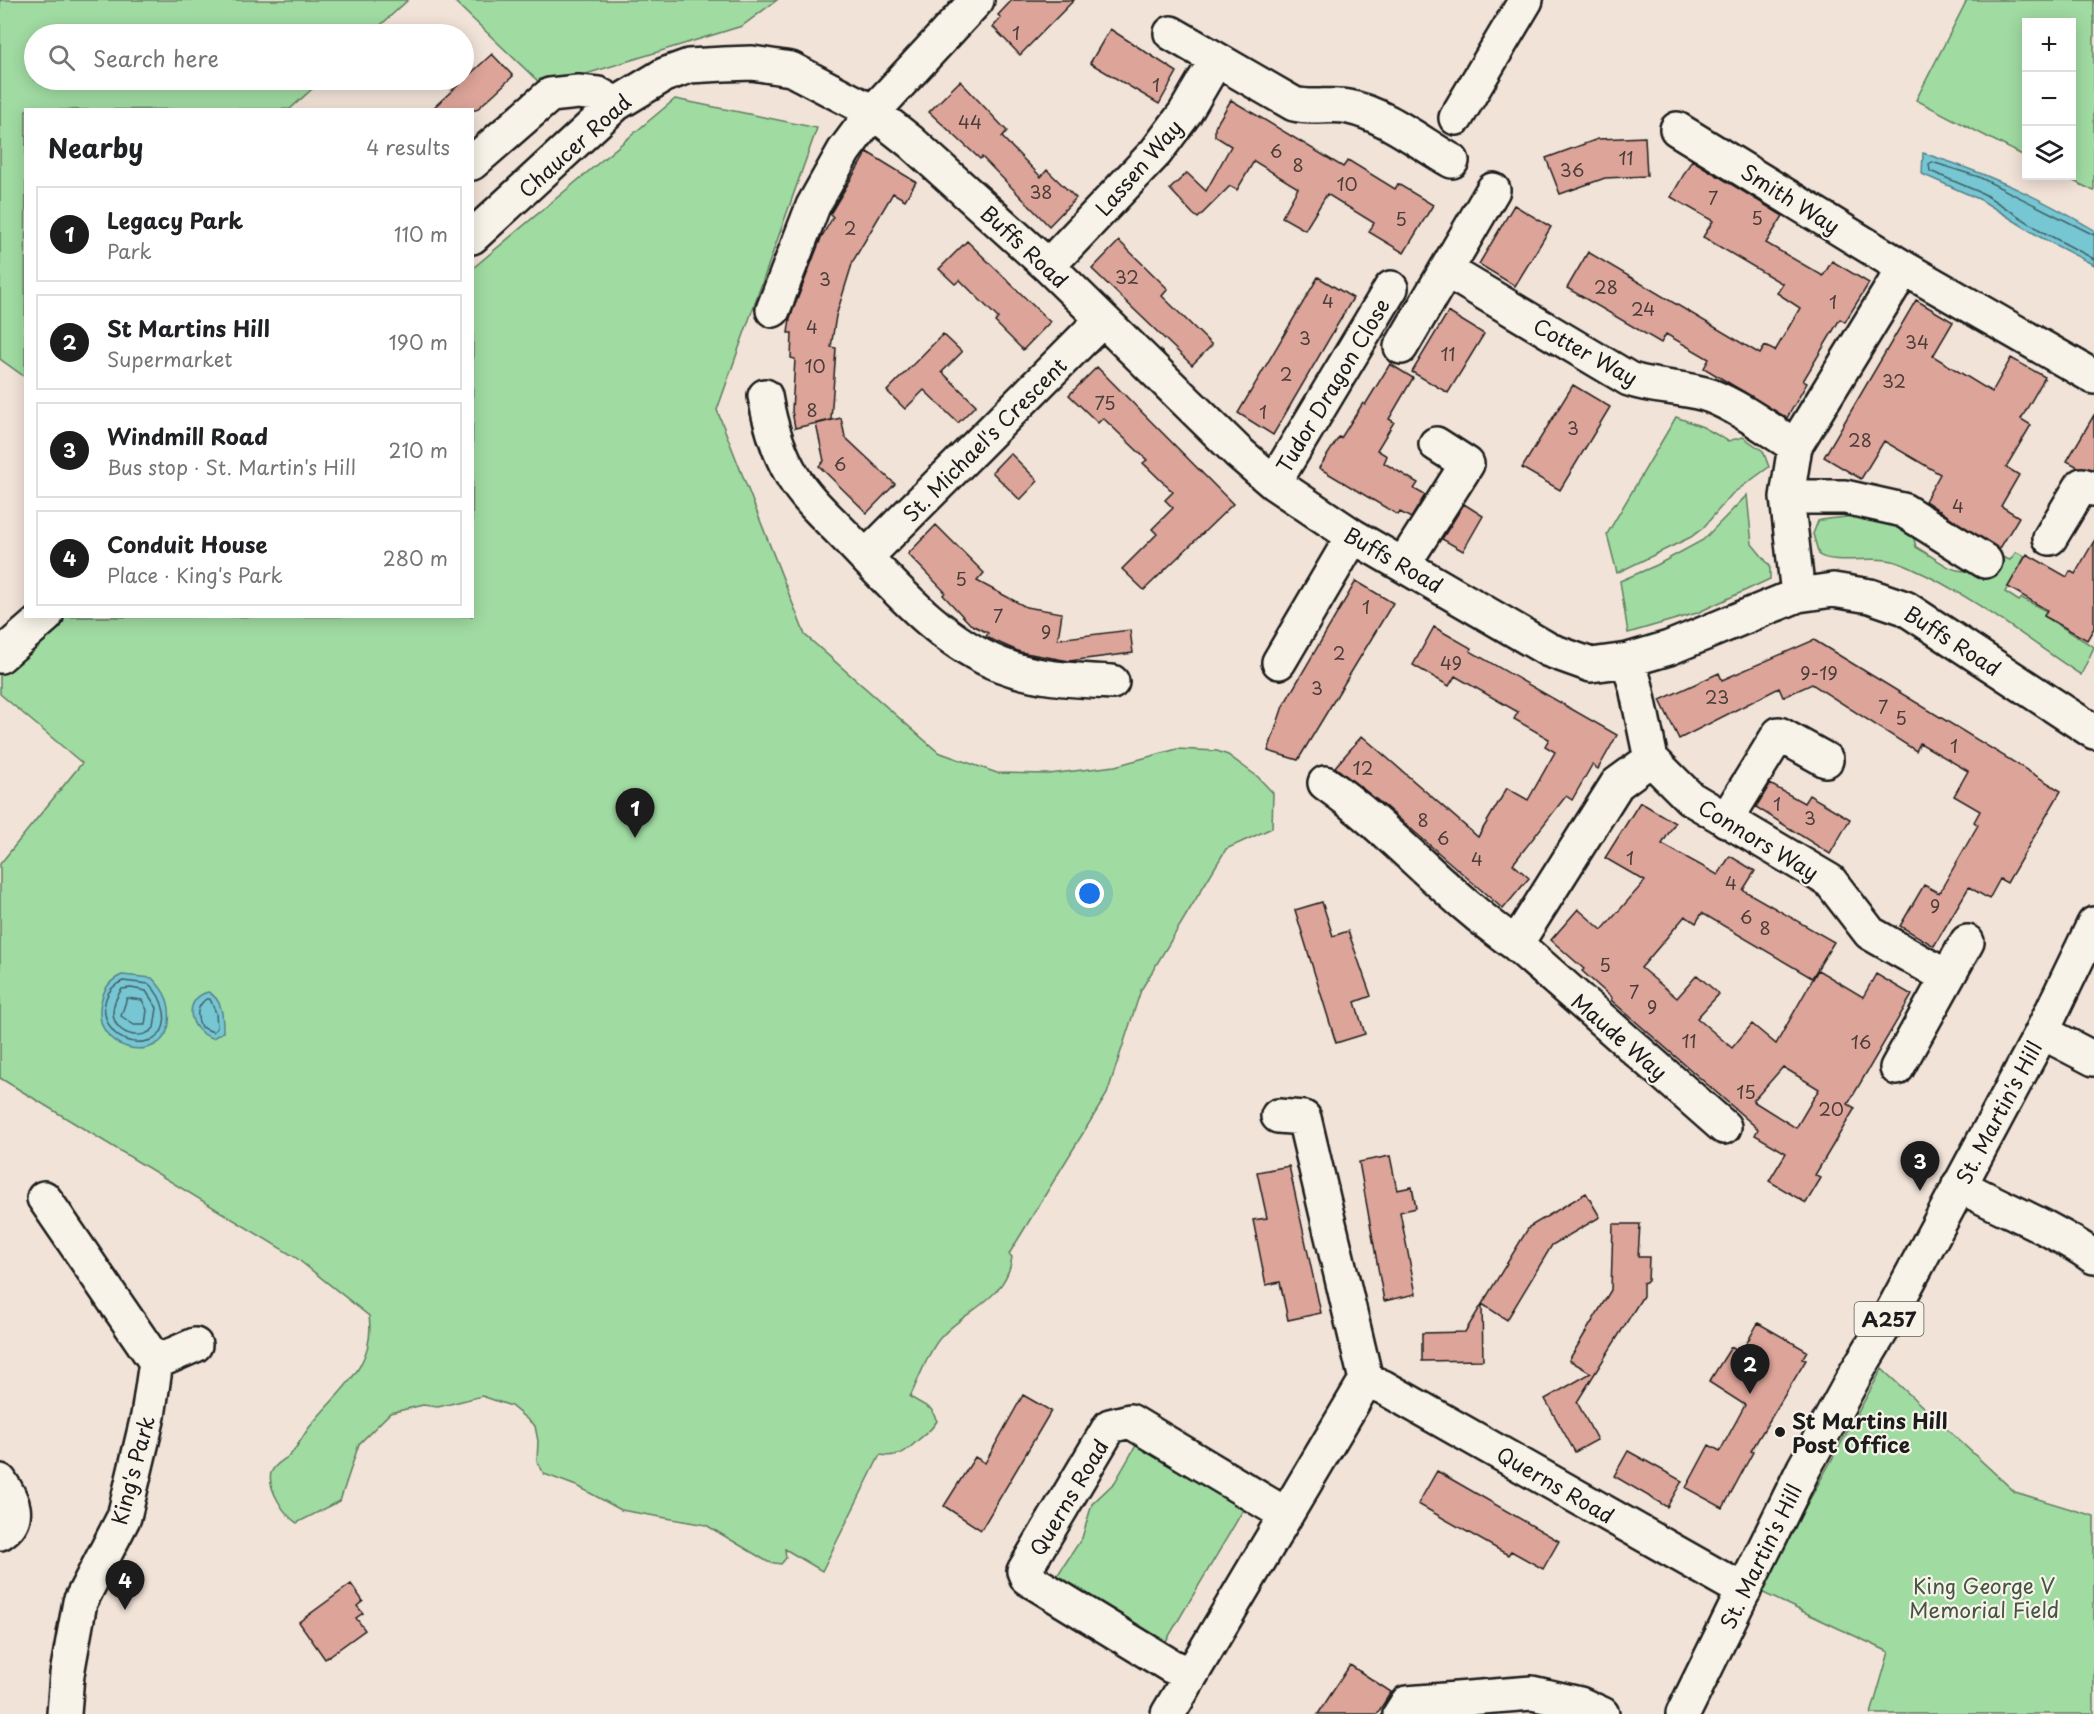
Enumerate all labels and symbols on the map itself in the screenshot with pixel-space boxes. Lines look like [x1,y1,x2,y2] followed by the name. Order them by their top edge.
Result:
[1012,19,1020,46] house number: 1
[1152,71,1160,98] house number: 1
[511,86,637,204] street label: Chaucer Road
[958,108,982,135] house number: 44
[1087,112,1189,222] street label: Lassen Way
[1270,137,1282,164] house number: 6
[1618,144,1634,171] house number: 11
[1292,151,1304,178] house number: 8
[1735,155,1847,241] street label: Smith Way
[1560,156,1584,183] house number: 36
[1336,170,1358,197] house number: 10
[1029,178,1053,205] house number: 38
[1708,184,1718,211] house number: 7
[974,197,1076,295] street label: Buffs Road
[1751,204,1763,231] house number: 5
[1395,205,1407,232] house number: 5
[844,214,856,241] house number: 2
[1115,263,1139,290] house number: 32
[819,265,831,292] house number: 3
[1594,273,1618,300] house number: 28
[1322,287,1334,314] house number: 4
[1829,288,1837,315] house number: 1
[1267,292,1397,478] street label: Tudor Dragon Close
[1631,295,1655,322] house number: 24
[1528,309,1644,393] street label: Cotter Way
[806,313,818,340] house number: 4
[1299,324,1311,351] house number: 3
[1905,328,1929,355] house number: 34
[1440,340,1456,367] house number: 11
[895,350,1073,528] street label: St. Michael's Crescent
[804,352,826,379] house number: 10
[1280,360,1292,387] house number: 2
[1882,367,1906,394] house number: 32
[1095,389,1116,416] house number: 75
[806,396,818,423] house number: 8
[1259,398,1267,425] house number: 1
[1567,414,1579,441] house number: 3
[1848,426,1872,453] house number: 28
[834,450,846,477] house number: 6
[1952,492,1964,519] house number: 4
[1339,518,1449,600] street label: Buffs Road
[955,565,967,592] house number: 5
[1362,593,1370,620] house number: 1
[1898,597,2008,683] street label: Buffs Road
[993,602,1003,629] house number: 7
[1041,618,1051,645] house number: 9
[1333,639,1345,666] house number: 2
[1440,649,1462,676] house number: 49
[1800,659,1838,686] house number: 9-19
[1311,674,1323,701] house number: 3
[1705,683,1729,710] house number: 23
[1878,693,1888,720] house number: 7
[1895,704,1907,731] house number: 5
[1950,732,1958,759] house number: 1
[1353,754,1373,781] house number: 12
[616,788,654,838] pin: 1
[1693,790,1825,888] street label: Connors Way
[1773,790,1781,817] house number: 1
[1804,804,1816,831] house number: 3
[1417,806,1429,833] house number: 8
[1437,824,1449,851] house number: 6
[1626,844,1634,871] house number: 1
[1471,845,1483,872] house number: 4
[1725,869,1737,896] house number: 4
[1075,879,1104,908] your location
[1930,892,1940,919] house number: 9
[1740,903,1752,930] house number: 6
[1759,914,1771,941] house number: 8
[1599,951,1611,978] house number: 5
[1629,978,1639,1005] house number: 7
[1565,985,1675,1087] street label: Maude Way
[1647,993,1657,1020] house number: 9
[1681,1027,1697,1054] house number: 11
[1851,1028,1871,1055] house number: 16
[1947,1035,2049,1189] street label: St. Martin's Hill
[1736,1078,1756,1105] house number: 15
[1818,1095,1844,1122] house number: 20
[1900,1142,1940,1191] pin: 3
[1854,1302,1924,1336] road number: A257
[1730,1344,1770,1394] pin: 2
[1792,1404,1947,1460] place label: St Martins Hill Post Office
[102,1412,162,1528] street label: King's Park
[1773,1425,1787,1439] marker: St Martins Hill Post Office
[1021,1433,1115,1561] street label: Querns Road
[1491,1437,1621,1531] street label: Querns Road
[1711,1478,1809,1634] street label: St. Martin's Hill
[106,1560,144,1610] pin: 4
[1909,1569,2059,1625] park label: King George V Memorial Field

